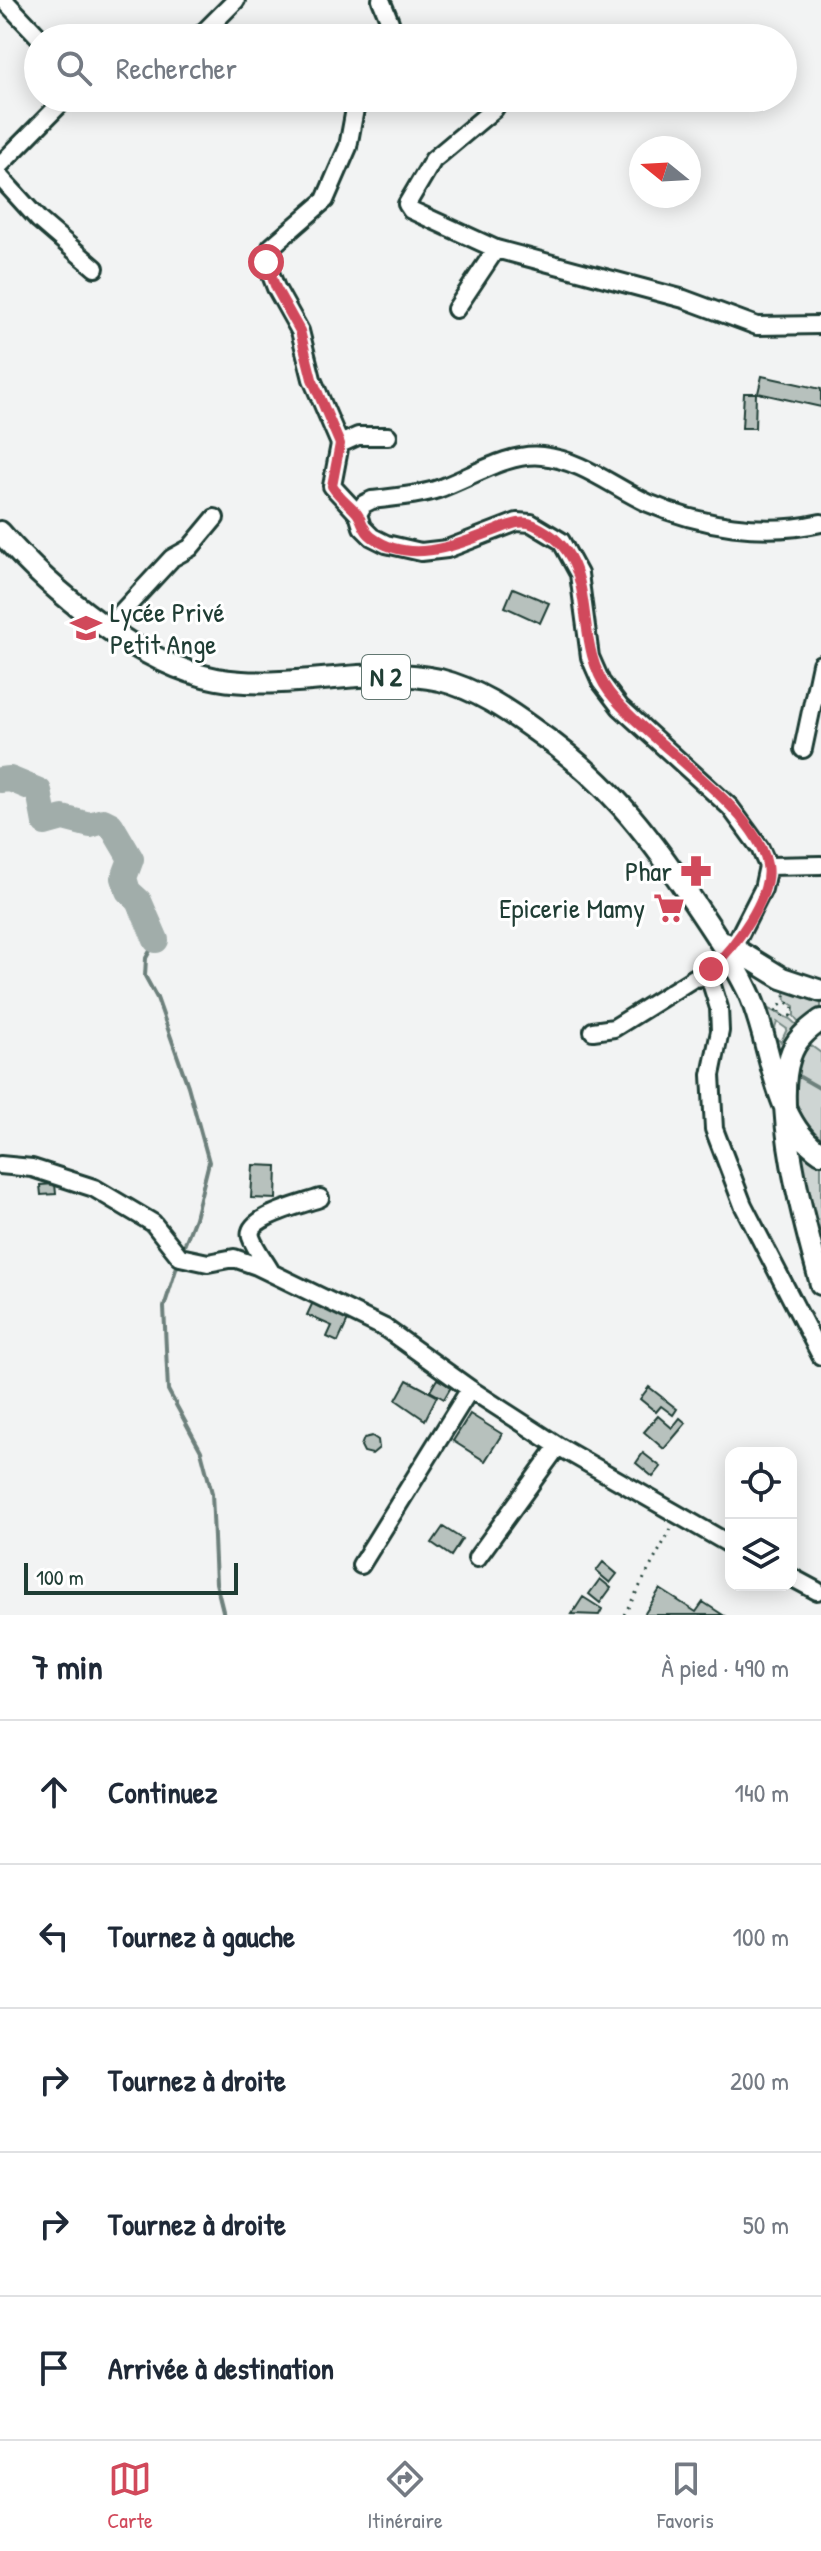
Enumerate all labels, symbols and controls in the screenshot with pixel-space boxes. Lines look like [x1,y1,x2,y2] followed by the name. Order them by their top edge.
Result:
[24,24,797,112] search box
[52,46,96,90] icon: search
[116,48,237,88] text: Rechercher
[629,136,701,208] north arrow
[248,244,284,280] route start
[110,593,225,663] place label: Lycée Privé Petit Ange
[69,611,103,645] school or university icon: Lycée Privé Petit Ange
[362,655,410,699] road number: N 2
[625,852,672,890] place label: Phar
[679,854,713,888] pharmacy icon: Phar
[499,889,645,927] place label: Epicerie Mamy
[652,891,686,925] supermarket icon: Epicerie Mamy
[693,951,729,987] route end
[725,1447,797,1591] map controls
[725,1447,797,1519] button: locate
[725,1519,797,1591] button: layers
[24,1559,238,1595] scale bar
[36,1562,84,1592] text: 100 m
[32,1644,103,1690] text: 7 min
[661,1650,789,1685] text: À pied · 490 m
[32,1770,76,1814] icon: ahead
[108,1772,217,1812] text: Continuez
[735,1775,789,1810] text: 140 m
[32,1914,76,1958] icon: left
[108,1916,295,1956] text: Tournez à gauche
[733,1919,789,1954] text: 100 m
[32,2058,76,2102] icon: right
[108,2060,286,2100] text: Tournez à droite
[730,2063,789,2098] text: 200 m
[32,2202,76,2246] icon: right
[108,2204,286,2244] text: Tournez à droite
[743,2207,789,2242] text: 50 m
[32,2346,76,2390] icon: arrive
[108,2348,334,2388] text: Arrivée à destination
[107,2457,153,2535] tab: Carte
[367,2457,443,2535] tab: Itinéraire
[657,2457,714,2535] tab: Favoris

